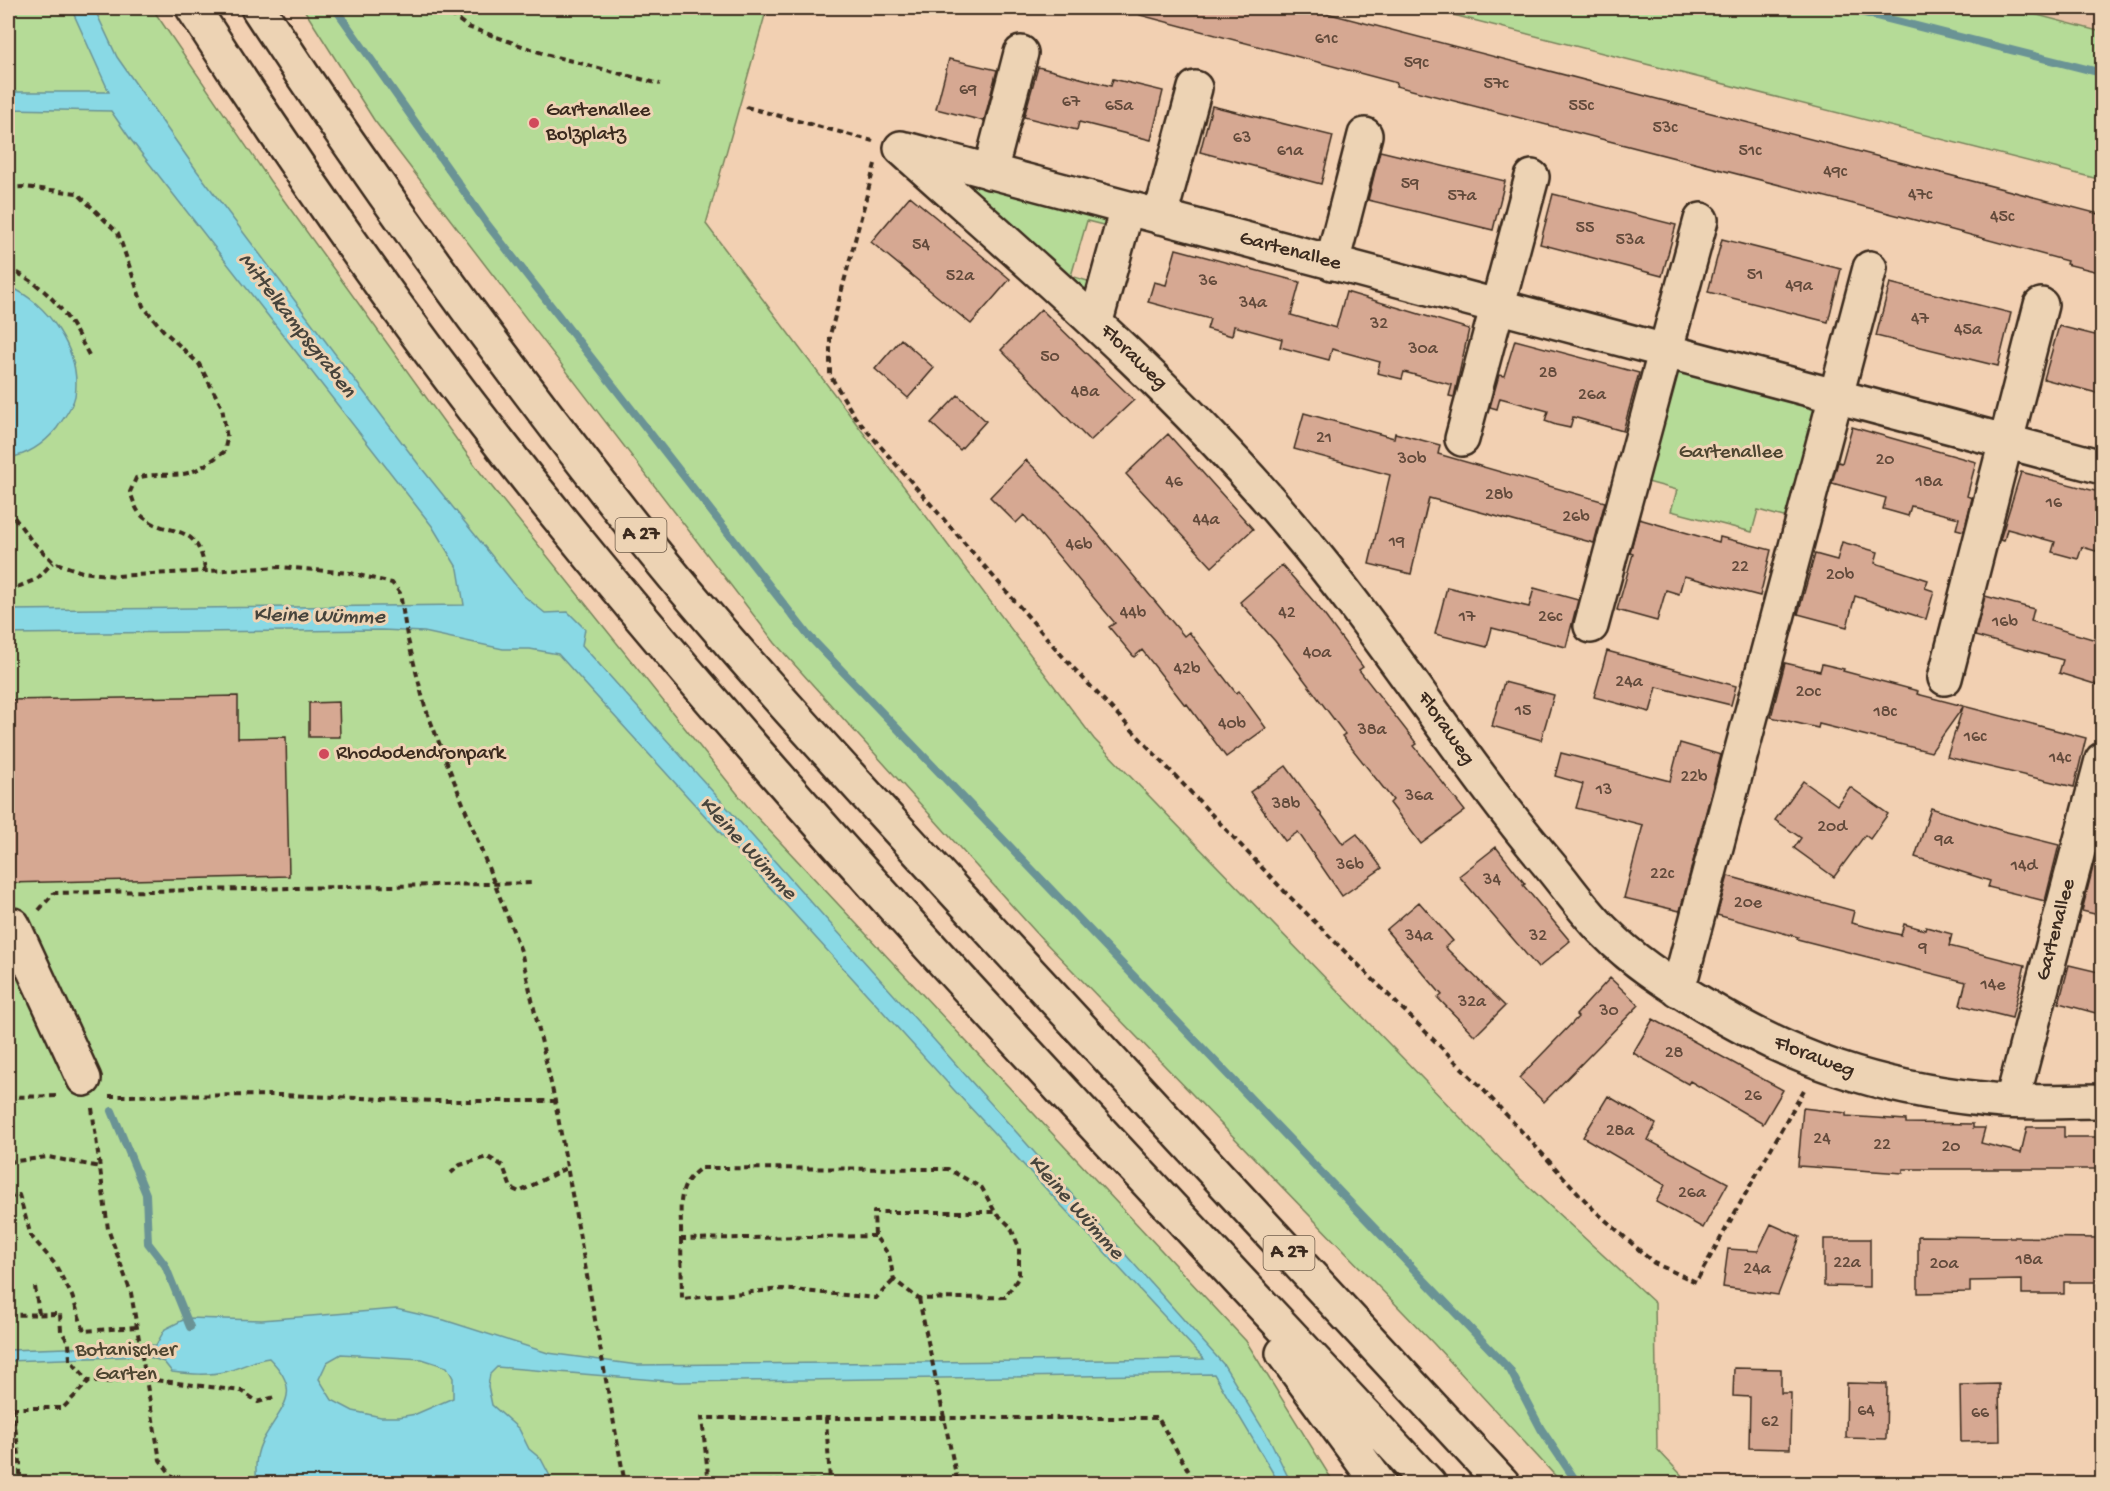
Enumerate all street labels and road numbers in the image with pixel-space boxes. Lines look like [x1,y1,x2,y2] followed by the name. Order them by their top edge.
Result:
[1236,226,1345,278] street label: Gartenallee
[1093,319,1172,396] street label: Floraweg
[616,518,666,552] road number: A 27
[1410,686,1479,771] street label: Floraweg
[2031,875,2083,984] street label: Gartenallee
[1769,1031,1858,1085] street label: Floraweg
[1264,1236,1314,1270] road number: A 27

